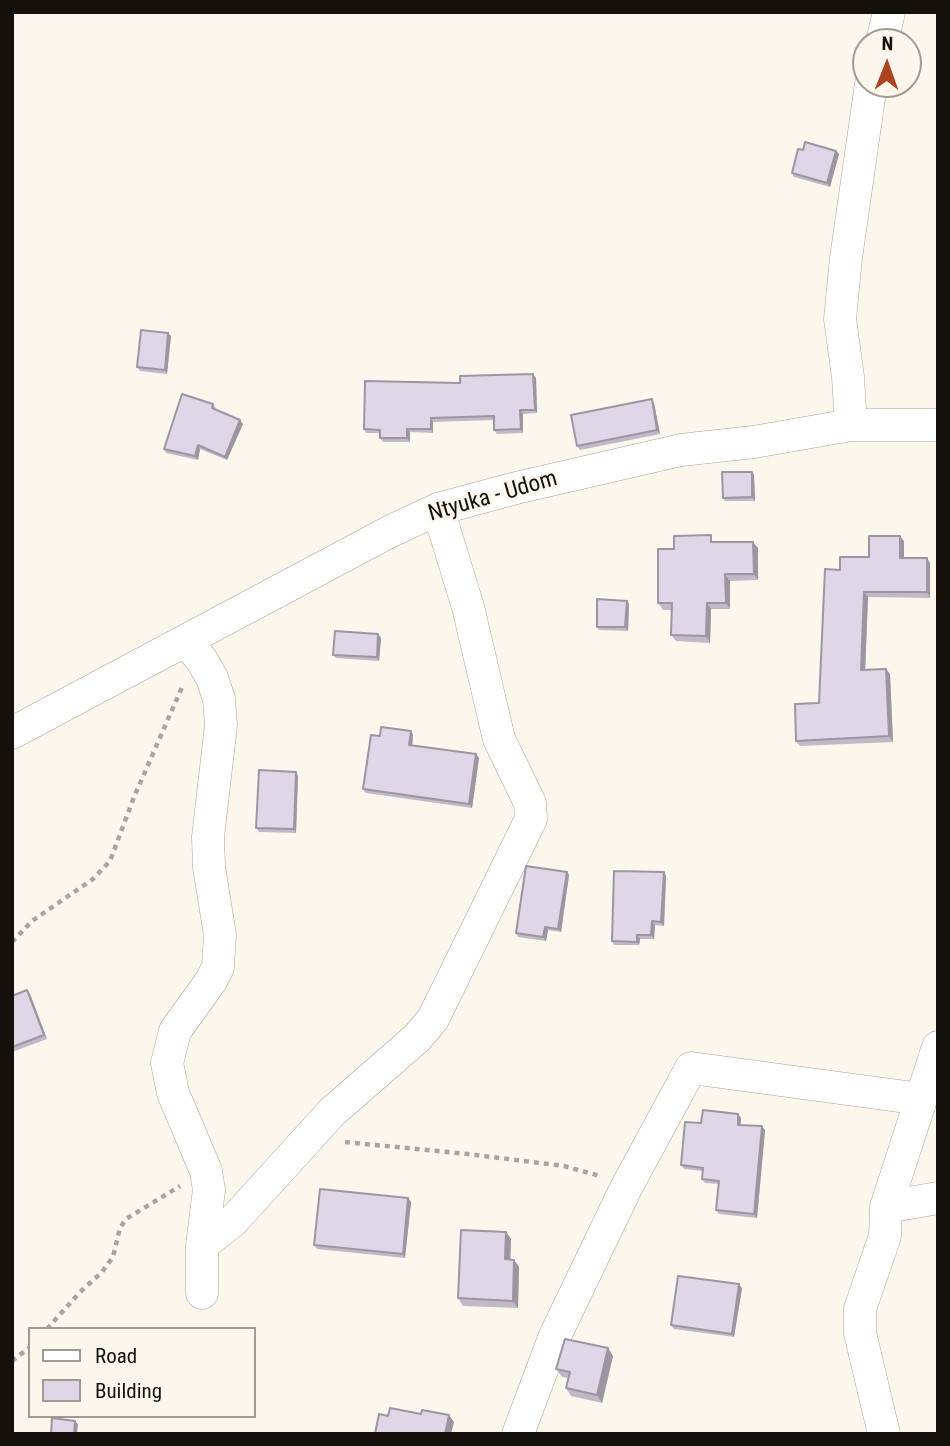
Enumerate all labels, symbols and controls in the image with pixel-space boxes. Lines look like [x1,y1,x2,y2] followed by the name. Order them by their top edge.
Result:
[852,28,922,98] north arrow
[881,32,893,55] text: N
[425,465,561,529] street label: Ntyuka - Udom
[28,1327,256,1418] legend
[95,1344,137,1368] text: Road
[95,1379,162,1403] text: Building

